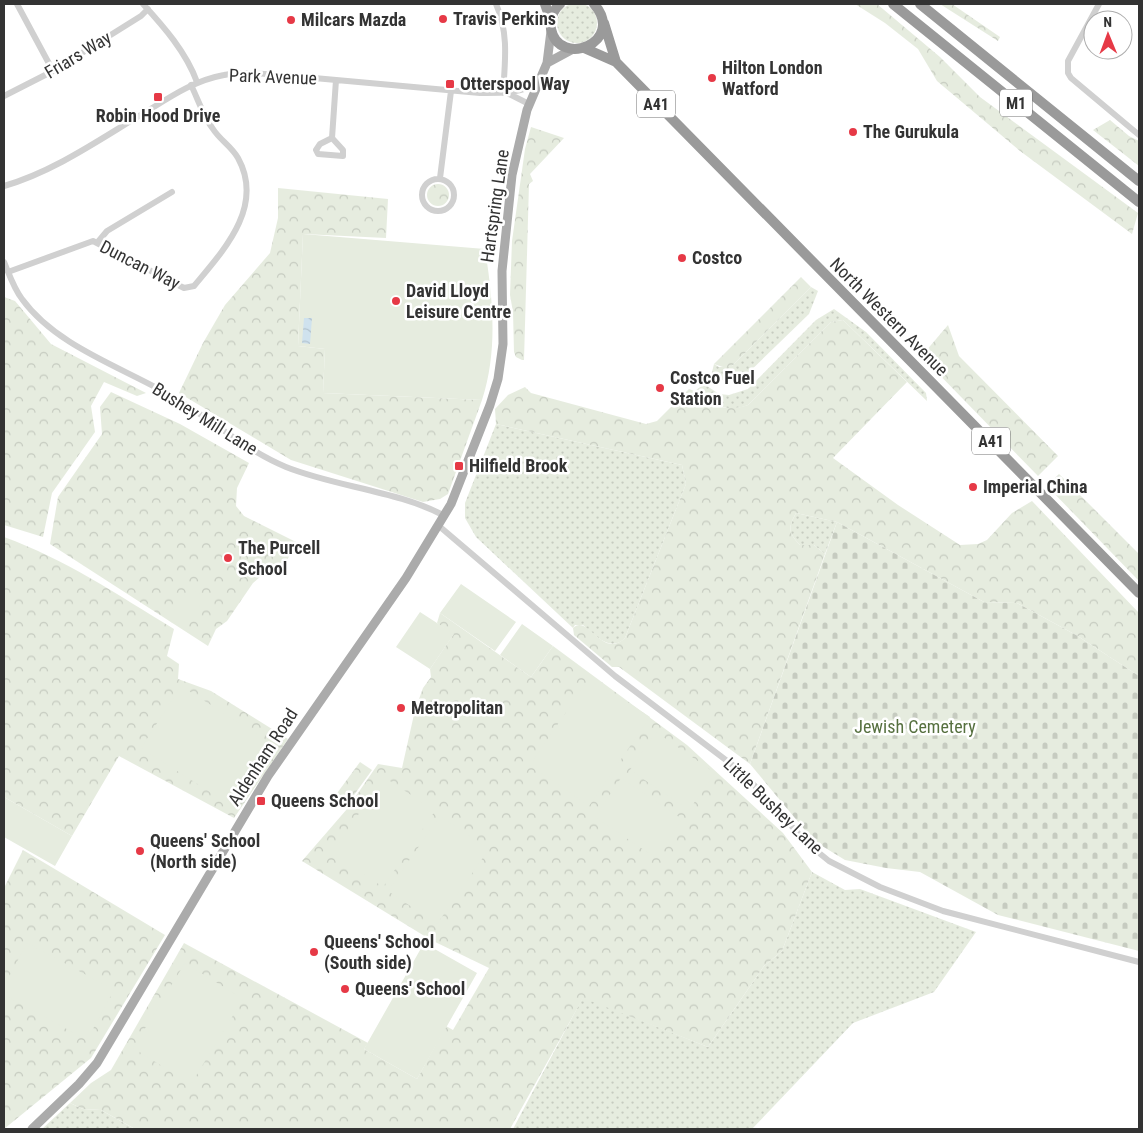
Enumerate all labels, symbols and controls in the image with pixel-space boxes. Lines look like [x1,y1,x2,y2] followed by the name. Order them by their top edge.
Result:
[453,8,556,29] place label: Travis Perkins
[301,9,406,30] place label: Milcars Mazda
[1083,10,1133,60] north arrow
[437,13,449,25] marker: Travis Perkins
[285,14,297,26] marker: Milcars Mazda
[1103,14,1112,30] text: N
[41,26,115,83] street label: Friars Way
[722,57,823,99] place label: Hilton London Watford
[229,64,317,89] street label: Park Avenue
[706,72,718,84] marker: Hilton London Watford
[460,73,570,94] place label: Otterspool Way
[444,78,456,90] marker: Otterspool Way
[637,90,675,118] road number: A41
[1000,90,1032,116] road number: M1
[152,91,164,103] marker: Robin Hood Drive
[96,105,221,126] place label: Robin Hood Drive
[863,121,959,142] place label: The Gurukula
[847,126,859,138] marker: The Gurukula
[476,148,513,264] street label: Hartspring Lane
[97,235,184,294] street label: Duncan Way
[692,247,742,268] place label: Costco
[676,252,688,264] marker: Costco
[826,253,953,380] street label: North Western Avenue
[406,280,511,322] place label: David Lloyd Leisure Centre
[390,295,402,307] marker: David Lloyd Leisure Centre
[670,367,755,409] place label: Costco Fuel Station
[149,378,262,459] street label: Bushey Mill Lane
[654,382,666,394] marker: Costco Fuel Station
[972,428,1010,454] road number: A41
[469,455,568,476] place label: Hilfield Brook
[453,460,465,472] marker: Hilfield Brook
[983,476,1087,497] place label: Imperial China
[967,481,979,493] marker: Imperial China
[238,537,320,579] place label: The Purcell School
[222,552,234,564] marker: The Purcell School
[411,697,503,718] place label: Metropolitan
[395,702,407,714] marker: Metropolitan
[223,704,302,809] street label: Aldenham Road
[854,716,976,737] park label: Jewish Cemetery
[719,753,827,858] street label: Little Bushey Lane
[271,790,378,811] place label: Queens School
[255,795,267,807] marker: Queens School
[150,830,260,873] place label: Queens' School (North side)
[134,845,146,857] marker: Queens' School (North side)
[324,931,434,974] place label: Queens' School (South side)
[308,946,320,958] marker: Queens' School (South side)
[355,978,465,999] place label: Queens' School
[339,983,351,995] marker: Queens' School

